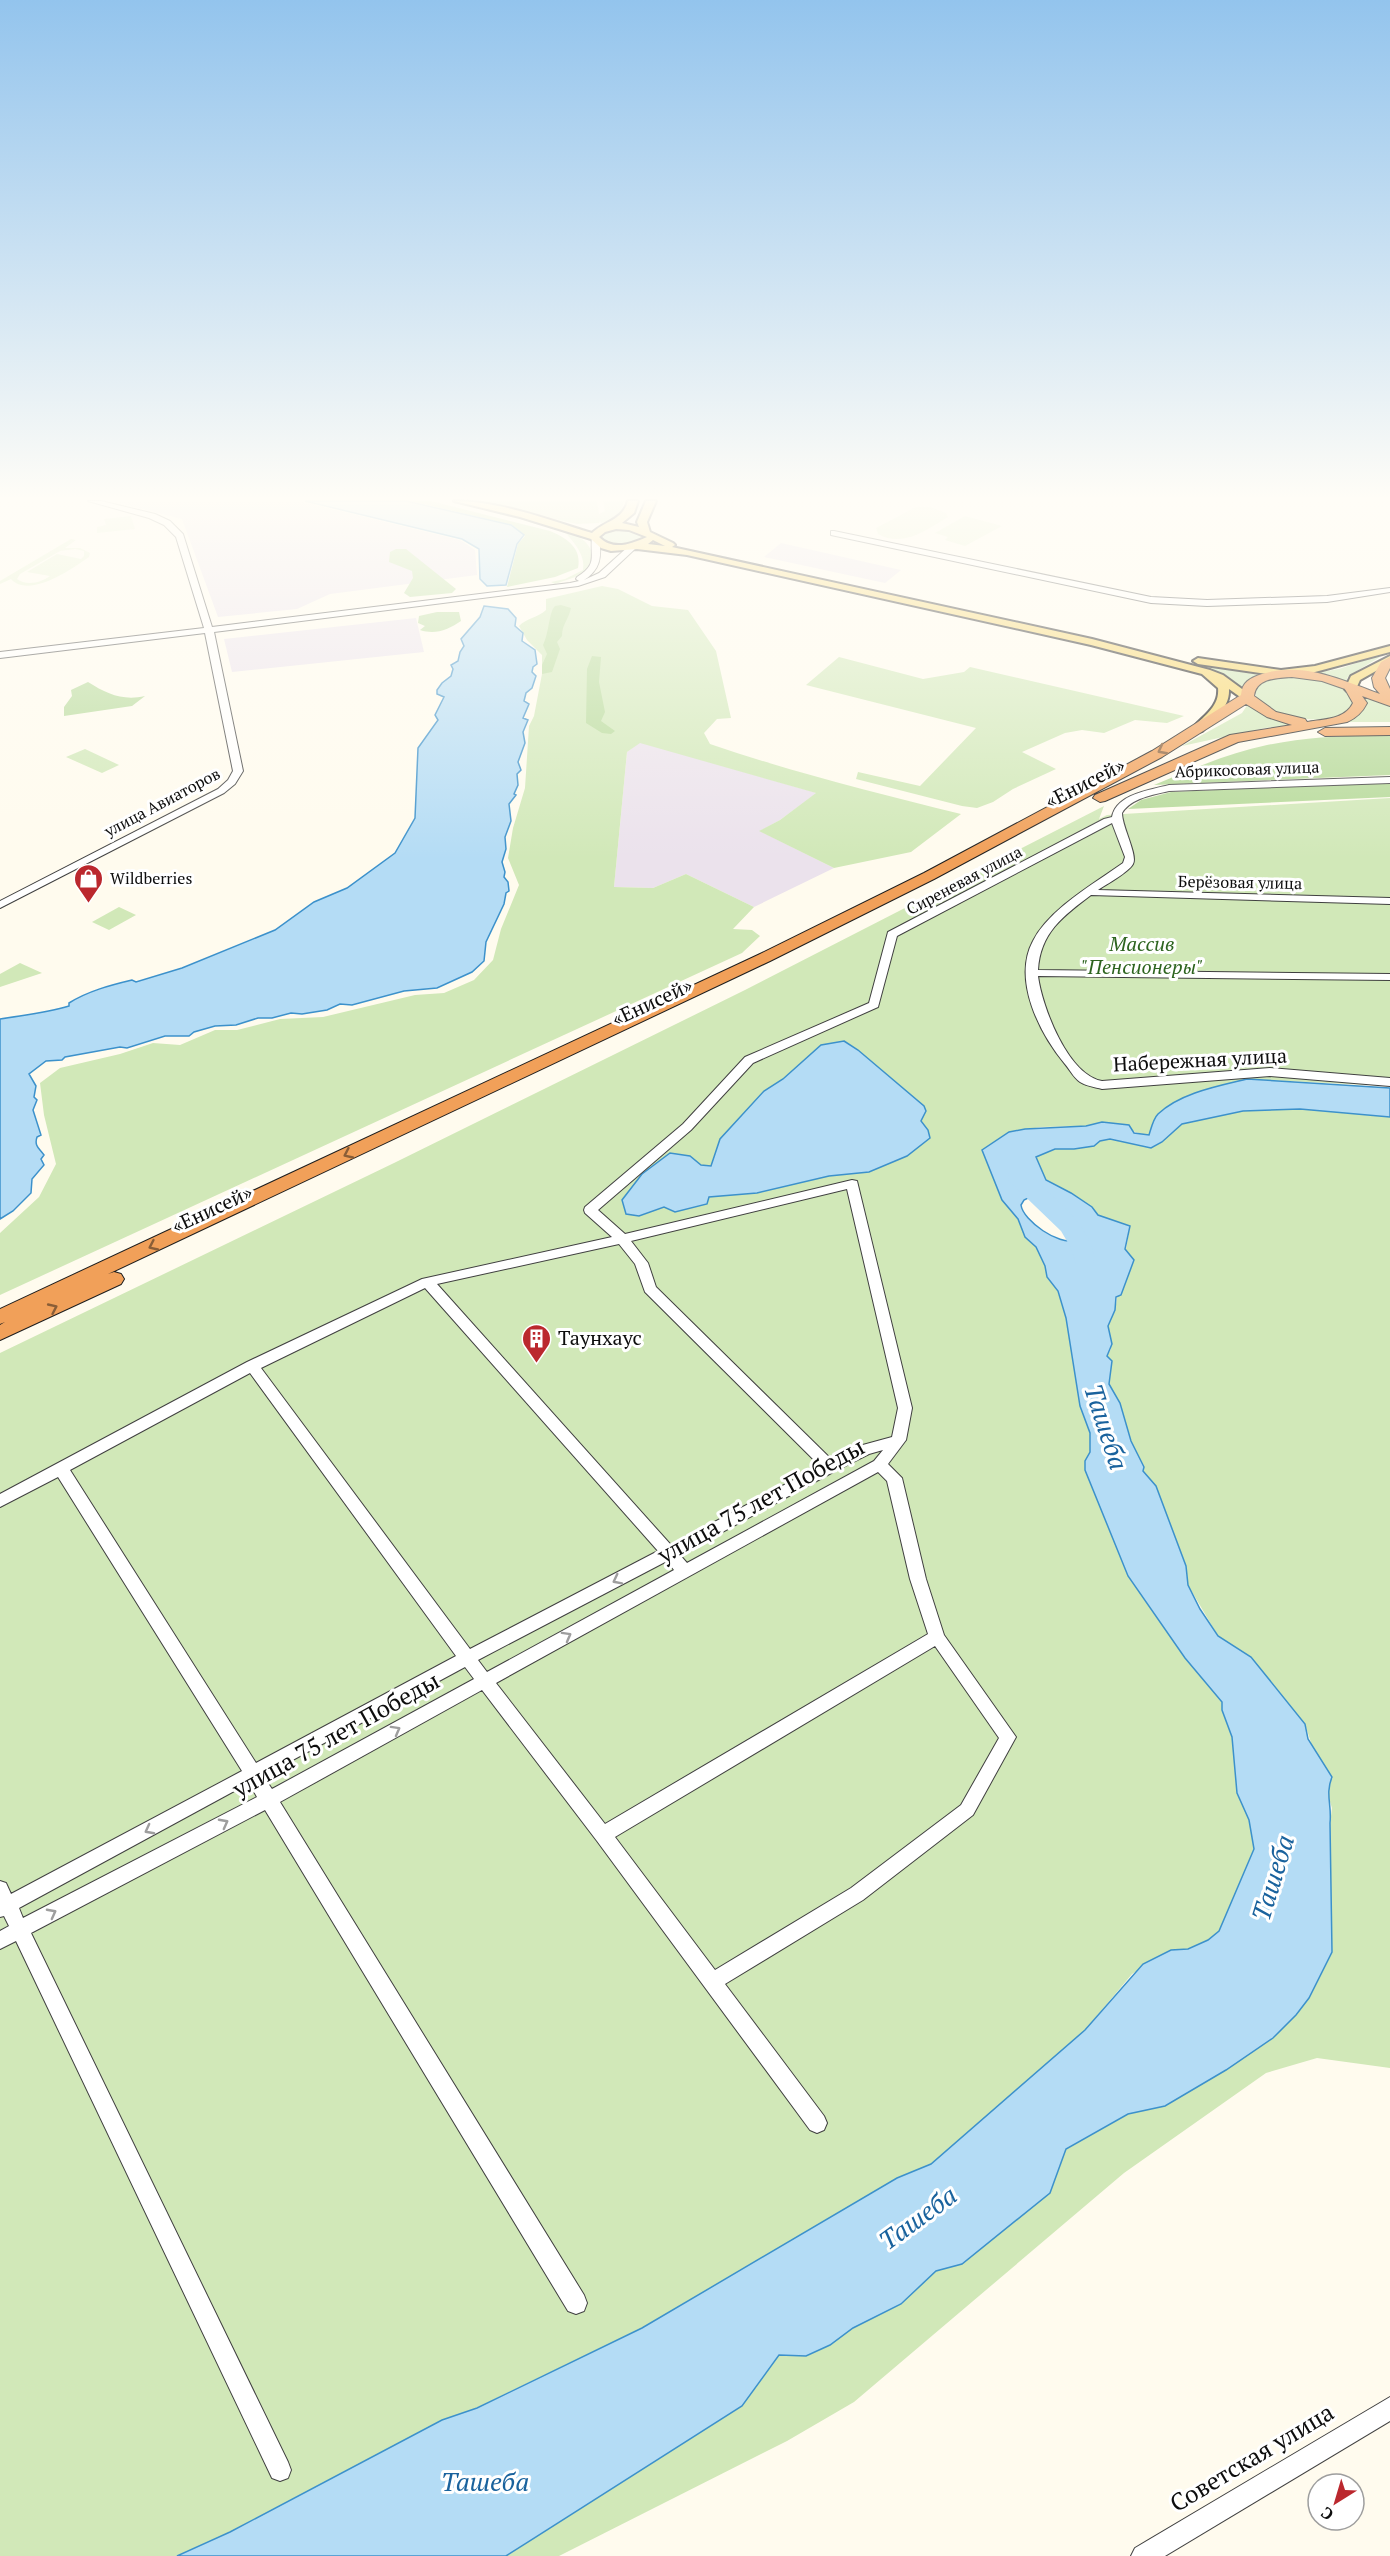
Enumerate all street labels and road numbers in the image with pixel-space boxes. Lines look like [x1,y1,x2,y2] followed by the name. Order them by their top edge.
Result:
[1040,751,1129,814] street label: «Енисей»
[1174,755,1320,783] street label: Абрикосовая улица
[99,762,224,842] street label: улица Авиаторов
[902,840,1026,920] street label: Сиреневая улица
[1178,870,1302,894] street label: Берёзовая улица
[607,971,697,1032] street label: «Енисей»
[1112,1041,1288,1078] street label: Набережная улица
[167,1178,257,1239] street label: «Енисей»
[650,1430,870,1571] street label: улица 75 лет Победы
[225,1664,445,1805] street label: улица 75 лет Победы
[1165,2398,1339,2518] street label: Советская улица

